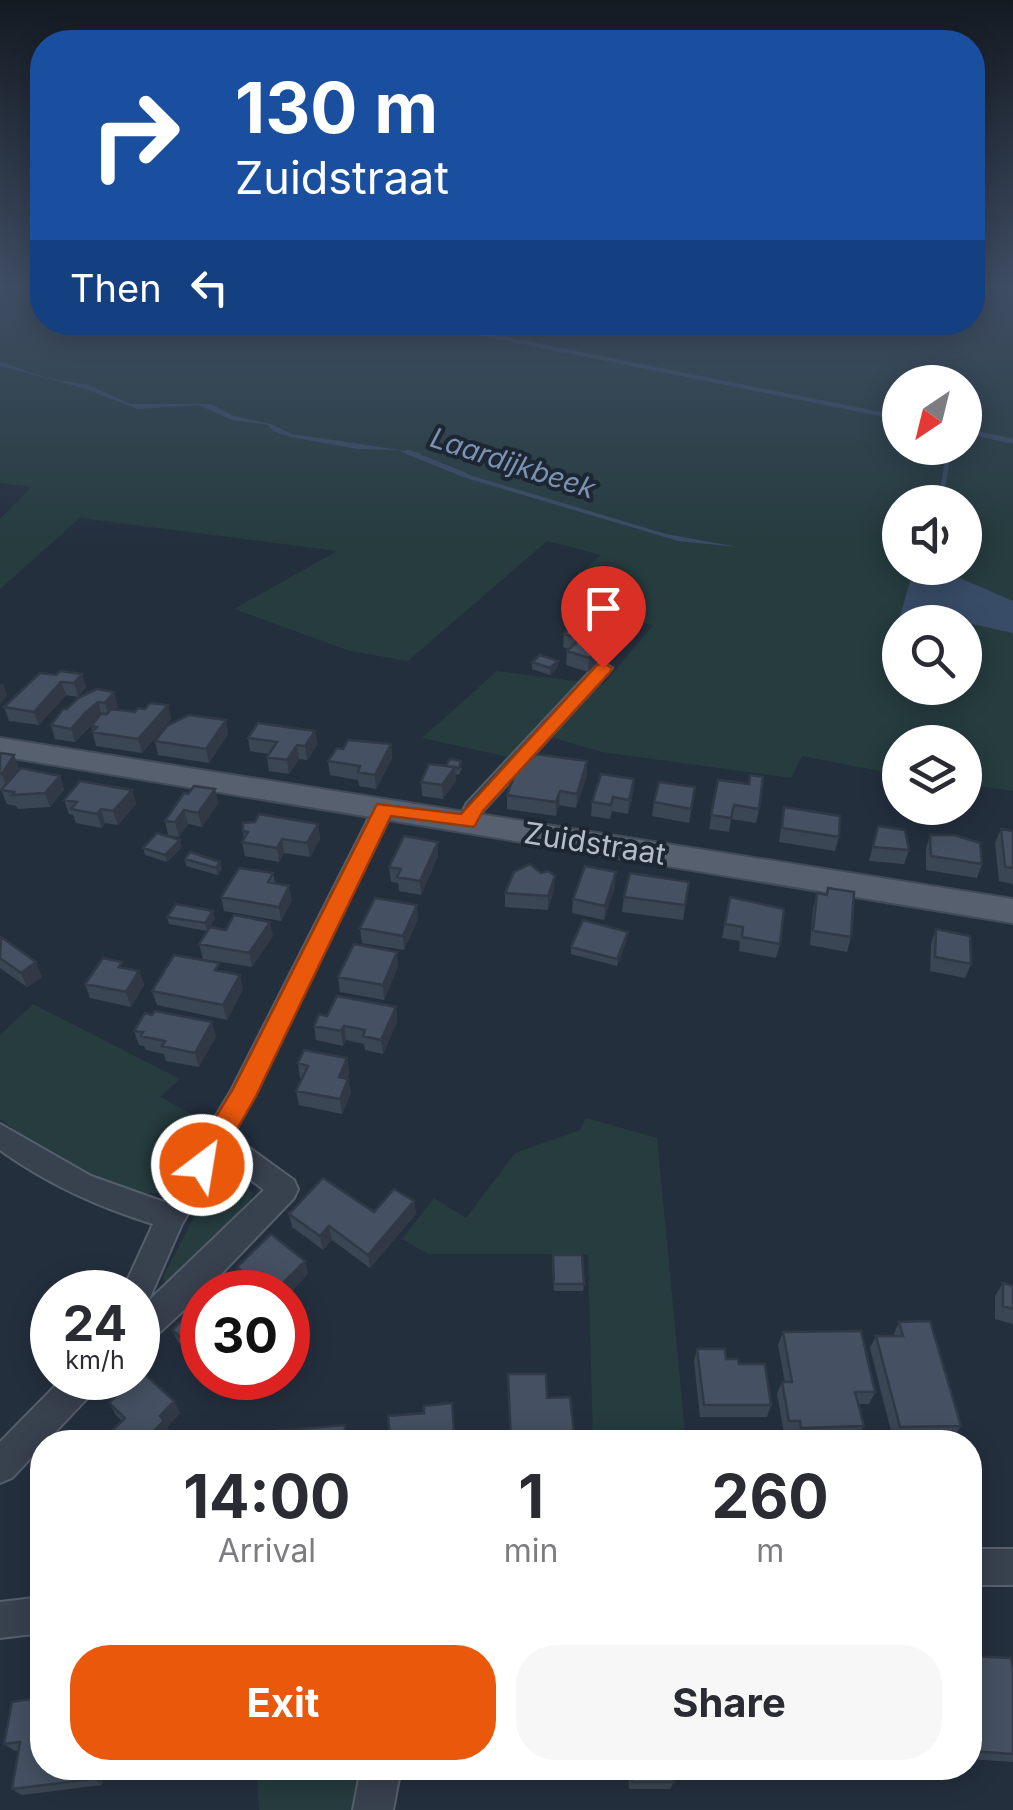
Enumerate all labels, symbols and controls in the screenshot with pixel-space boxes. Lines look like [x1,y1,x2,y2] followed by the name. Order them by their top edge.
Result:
[235,65,438,150] text: 130 m
[70,70,200,200] icon: right
[235,150,449,205] text: Zuidstraat
[182,260,237,315] icon: left
[70,265,162,311] text: Then
[882,365,982,465] north arrow
[882,365,982,825] map controls
[426,420,600,506] water label: Laardijkbeek
[882,485,982,585] button: sound
[561,566,646,669] pin
[576,581,631,636] icon: arrive
[882,605,982,705] button: search
[882,725,982,825] button: layers
[522,814,668,872] street label: Zuidstraat
[150,1113,254,1217] position arrow
[180,1270,310,1400] speed limit sign: 30
[63,1293,127,1353] text: 24
[65,1345,125,1375] text: km/h
[183,1460,351,1532] text: 14:00
[518,1460,544,1532] text: 1
[712,1460,829,1532] text: 260
[218,1531,316,1570] text: Arrival
[504,1531,558,1570] text: min
[756,1531,784,1570] text: m
[70,1645,496,1760] button: Exit
[516,1645,942,1760] button: Share

